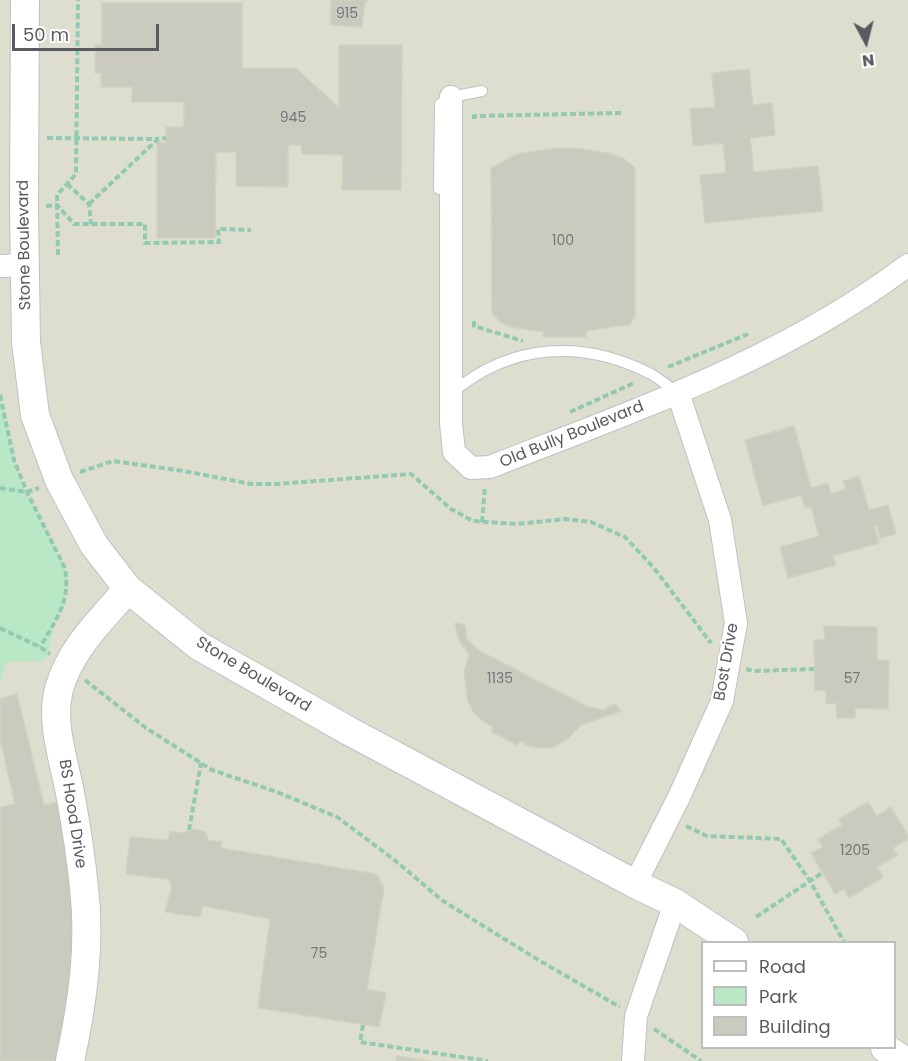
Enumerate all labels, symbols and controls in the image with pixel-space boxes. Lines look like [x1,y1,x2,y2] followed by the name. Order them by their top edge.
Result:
[336,6,358,22] house number: 915
[15,12,162,50] scale bar
[836,12,896,72] north arrow
[23,22,69,47] text: 50 m
[861,48,876,73] text: N
[280,110,306,126] house number: 945
[14,180,36,310] street label: Stone Boulevard
[552,233,574,249] house number: 100
[497,397,647,473] street label: Old Bully Boulevard
[711,622,743,702] street label: Bost Drive
[192,633,314,717] street label: Stone Boulevard
[487,671,513,687] house number: 1135
[844,671,860,687] house number: 57
[54,758,90,870] street label: BS Hood Drive
[840,843,870,859] house number: 1205
[701,941,896,1049] legend
[311,946,327,962] house number: 75
[759,954,806,979] text: Road
[759,984,798,1009] text: Park
[759,1014,831,1039] text: Building

